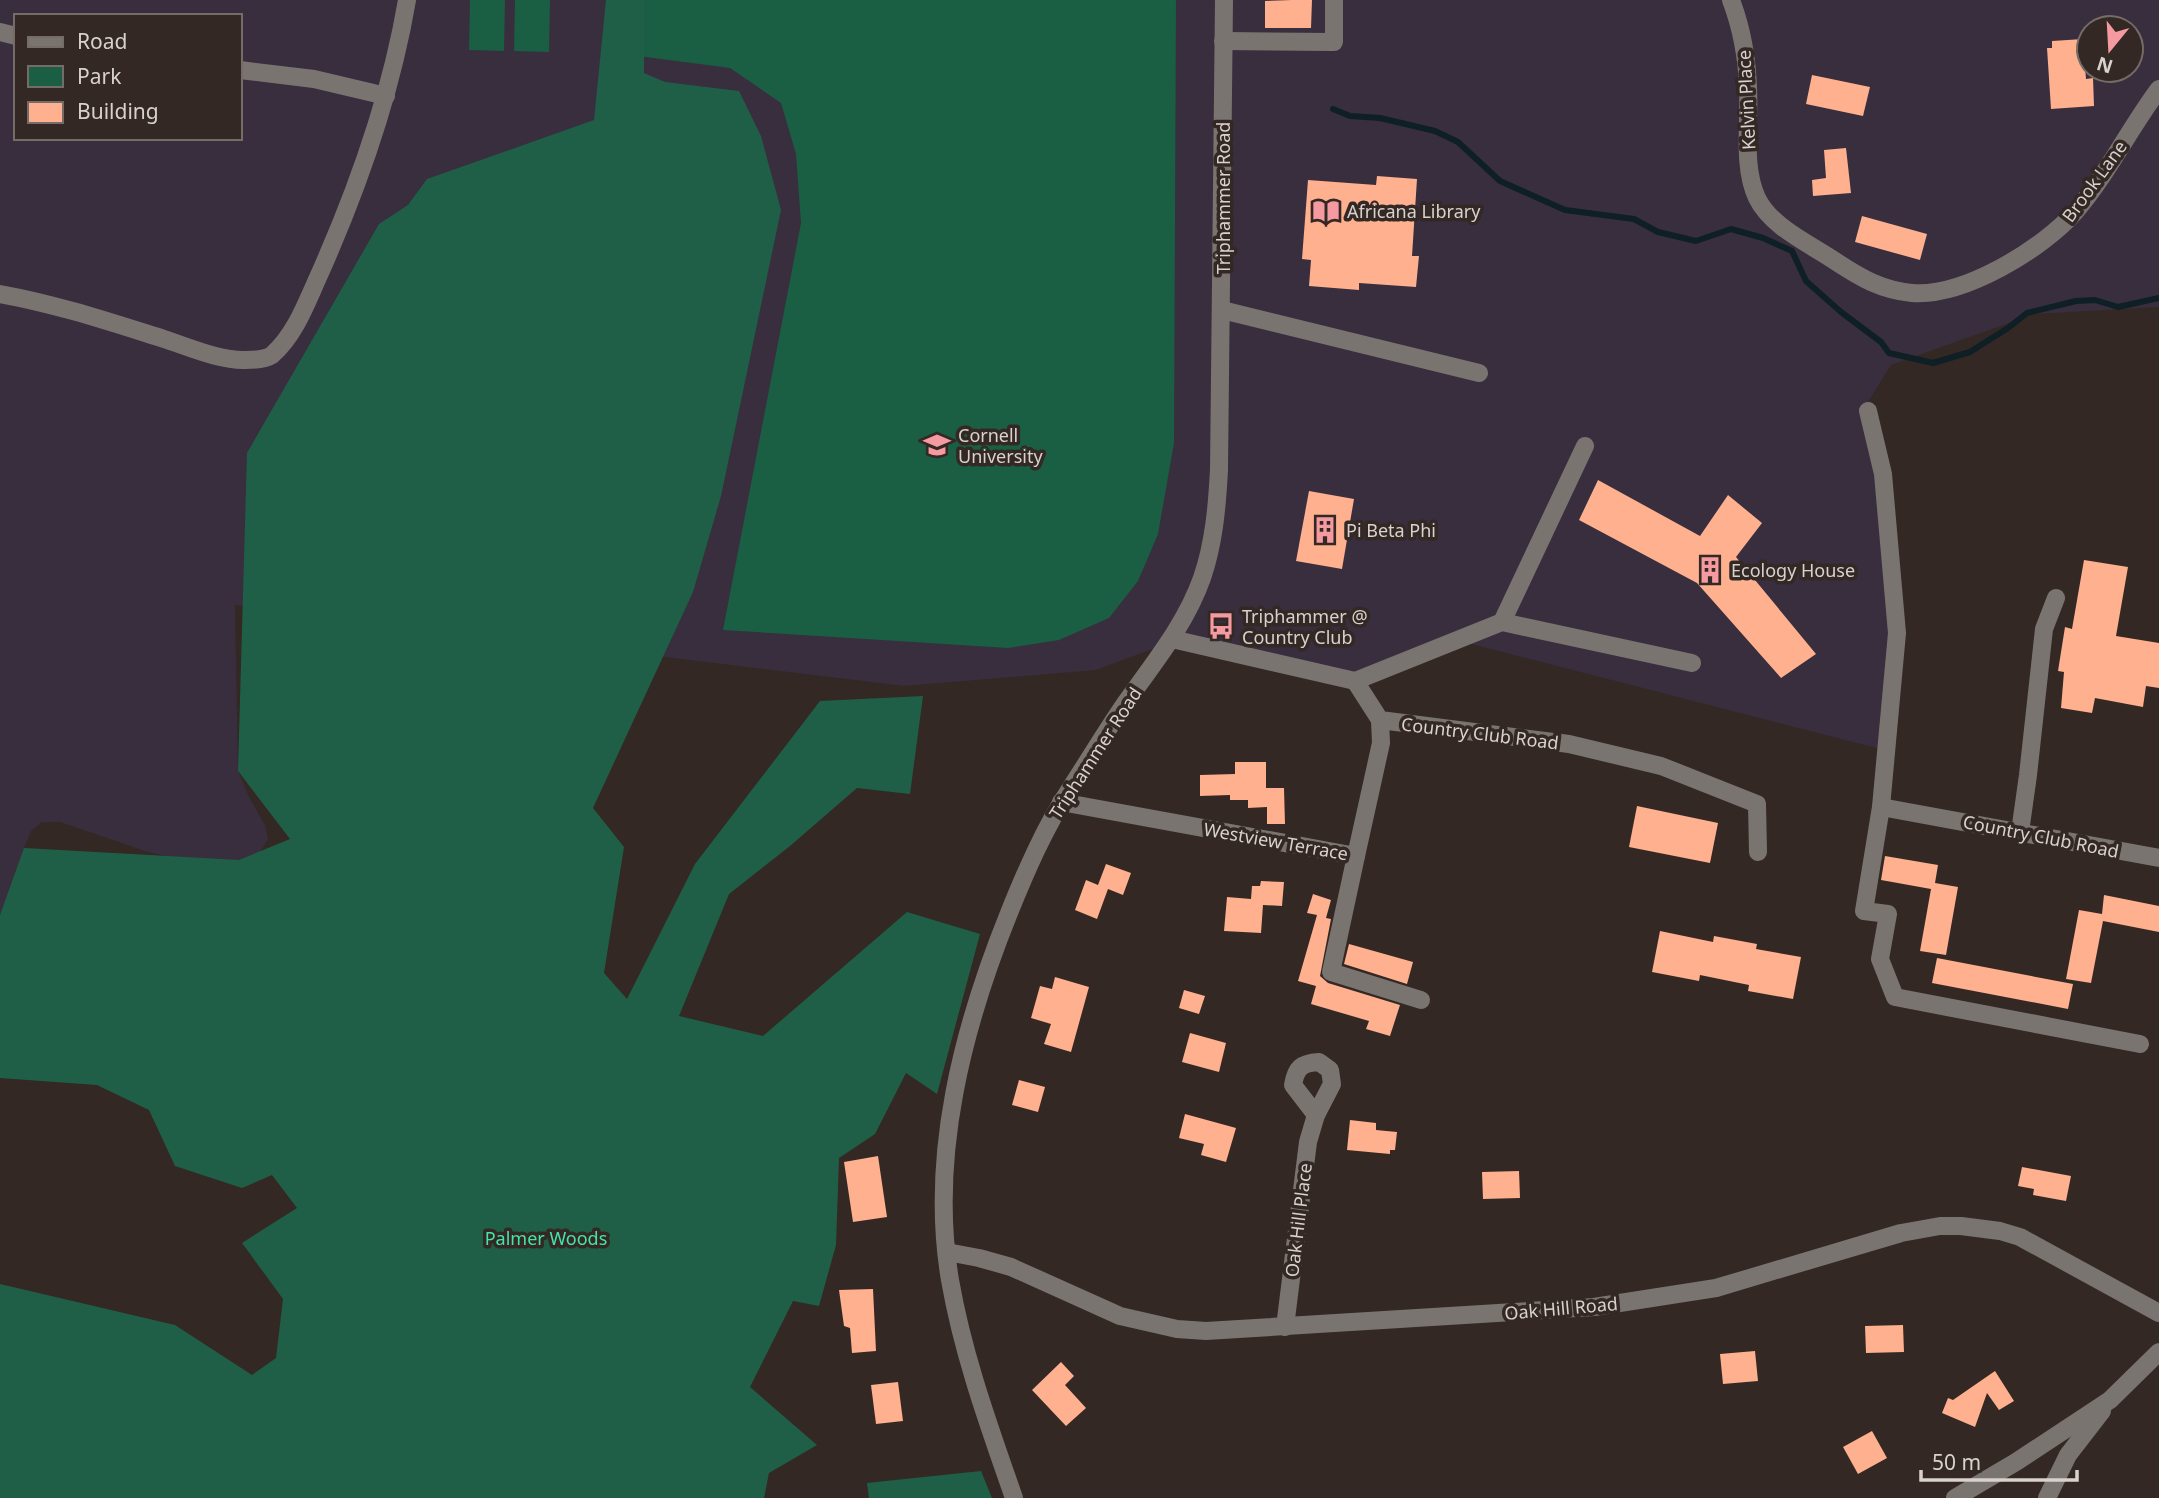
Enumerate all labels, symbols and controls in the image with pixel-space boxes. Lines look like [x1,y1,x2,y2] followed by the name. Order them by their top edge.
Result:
[14,14,242,140] legend
[2075,14,2145,84] north arrow
[77,27,127,55] text: Road
[1731,49,1761,151] street label: Kelvin Place
[2093,50,2116,80] text: N
[77,62,122,90] text: Park
[77,97,159,125] text: Building
[1211,122,1235,274] street label: Triphammer Road
[2056,135,2132,227] street label: Brook Lane
[1311,196,1341,226] library icon: Africana Library
[1347,199,1481,223] place label: Africana Library
[958,423,1043,468] place label: Cornell University
[922,430,952,460] school or university icon: Cornell University
[1310,515,1340,545] building icon: Pi Beta Phi
[1346,518,1436,542] place label: Pi Beta Phi
[1695,555,1725,585] building icon: Ecology House
[1731,558,1855,582] place label: Ecology House
[1242,604,1368,649] place label: Triphammer @ Country Club
[1206,611,1236,641] bus stop icon: Triphammer @ Country Club
[1043,682,1147,824] street label: Triphammer Road
[1400,711,1560,755] street label: Country Club Road
[1961,809,2121,863] street label: Country Club Road
[1202,816,1350,866] street label: Westview Terrace
[1279,1162,1317,1278] street label: Oak Hill Place
[485,1226,607,1250] park label: Palmer Woods
[1503,1291,1619,1325] street label: Oak Hill Road
[1921,1438,2077,1482] scale bar
[1932,1448,1981,1476] text: 50 m

